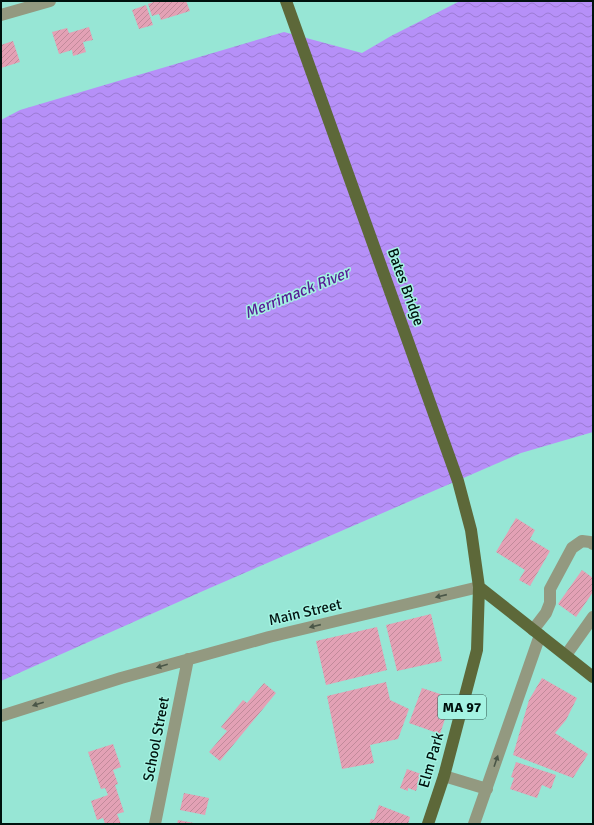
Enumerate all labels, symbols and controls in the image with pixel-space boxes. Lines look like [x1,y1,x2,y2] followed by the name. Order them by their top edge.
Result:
[384,246,428,328] street label: Bates Bridge
[241,262,355,323] water label: Merrimack River
[435,594,447,600] one-way arrow
[267,595,343,629] street label: Main Street
[309,623,321,629] one-way arrow
[156,664,168,670] one-way arrow
[139,695,173,783] street label: School Street
[438,695,486,719] road number: MA 97
[31,701,43,707] one-way arrow
[414,730,448,790] street label: Elm Park
[494,754,500,766] one-way arrow

